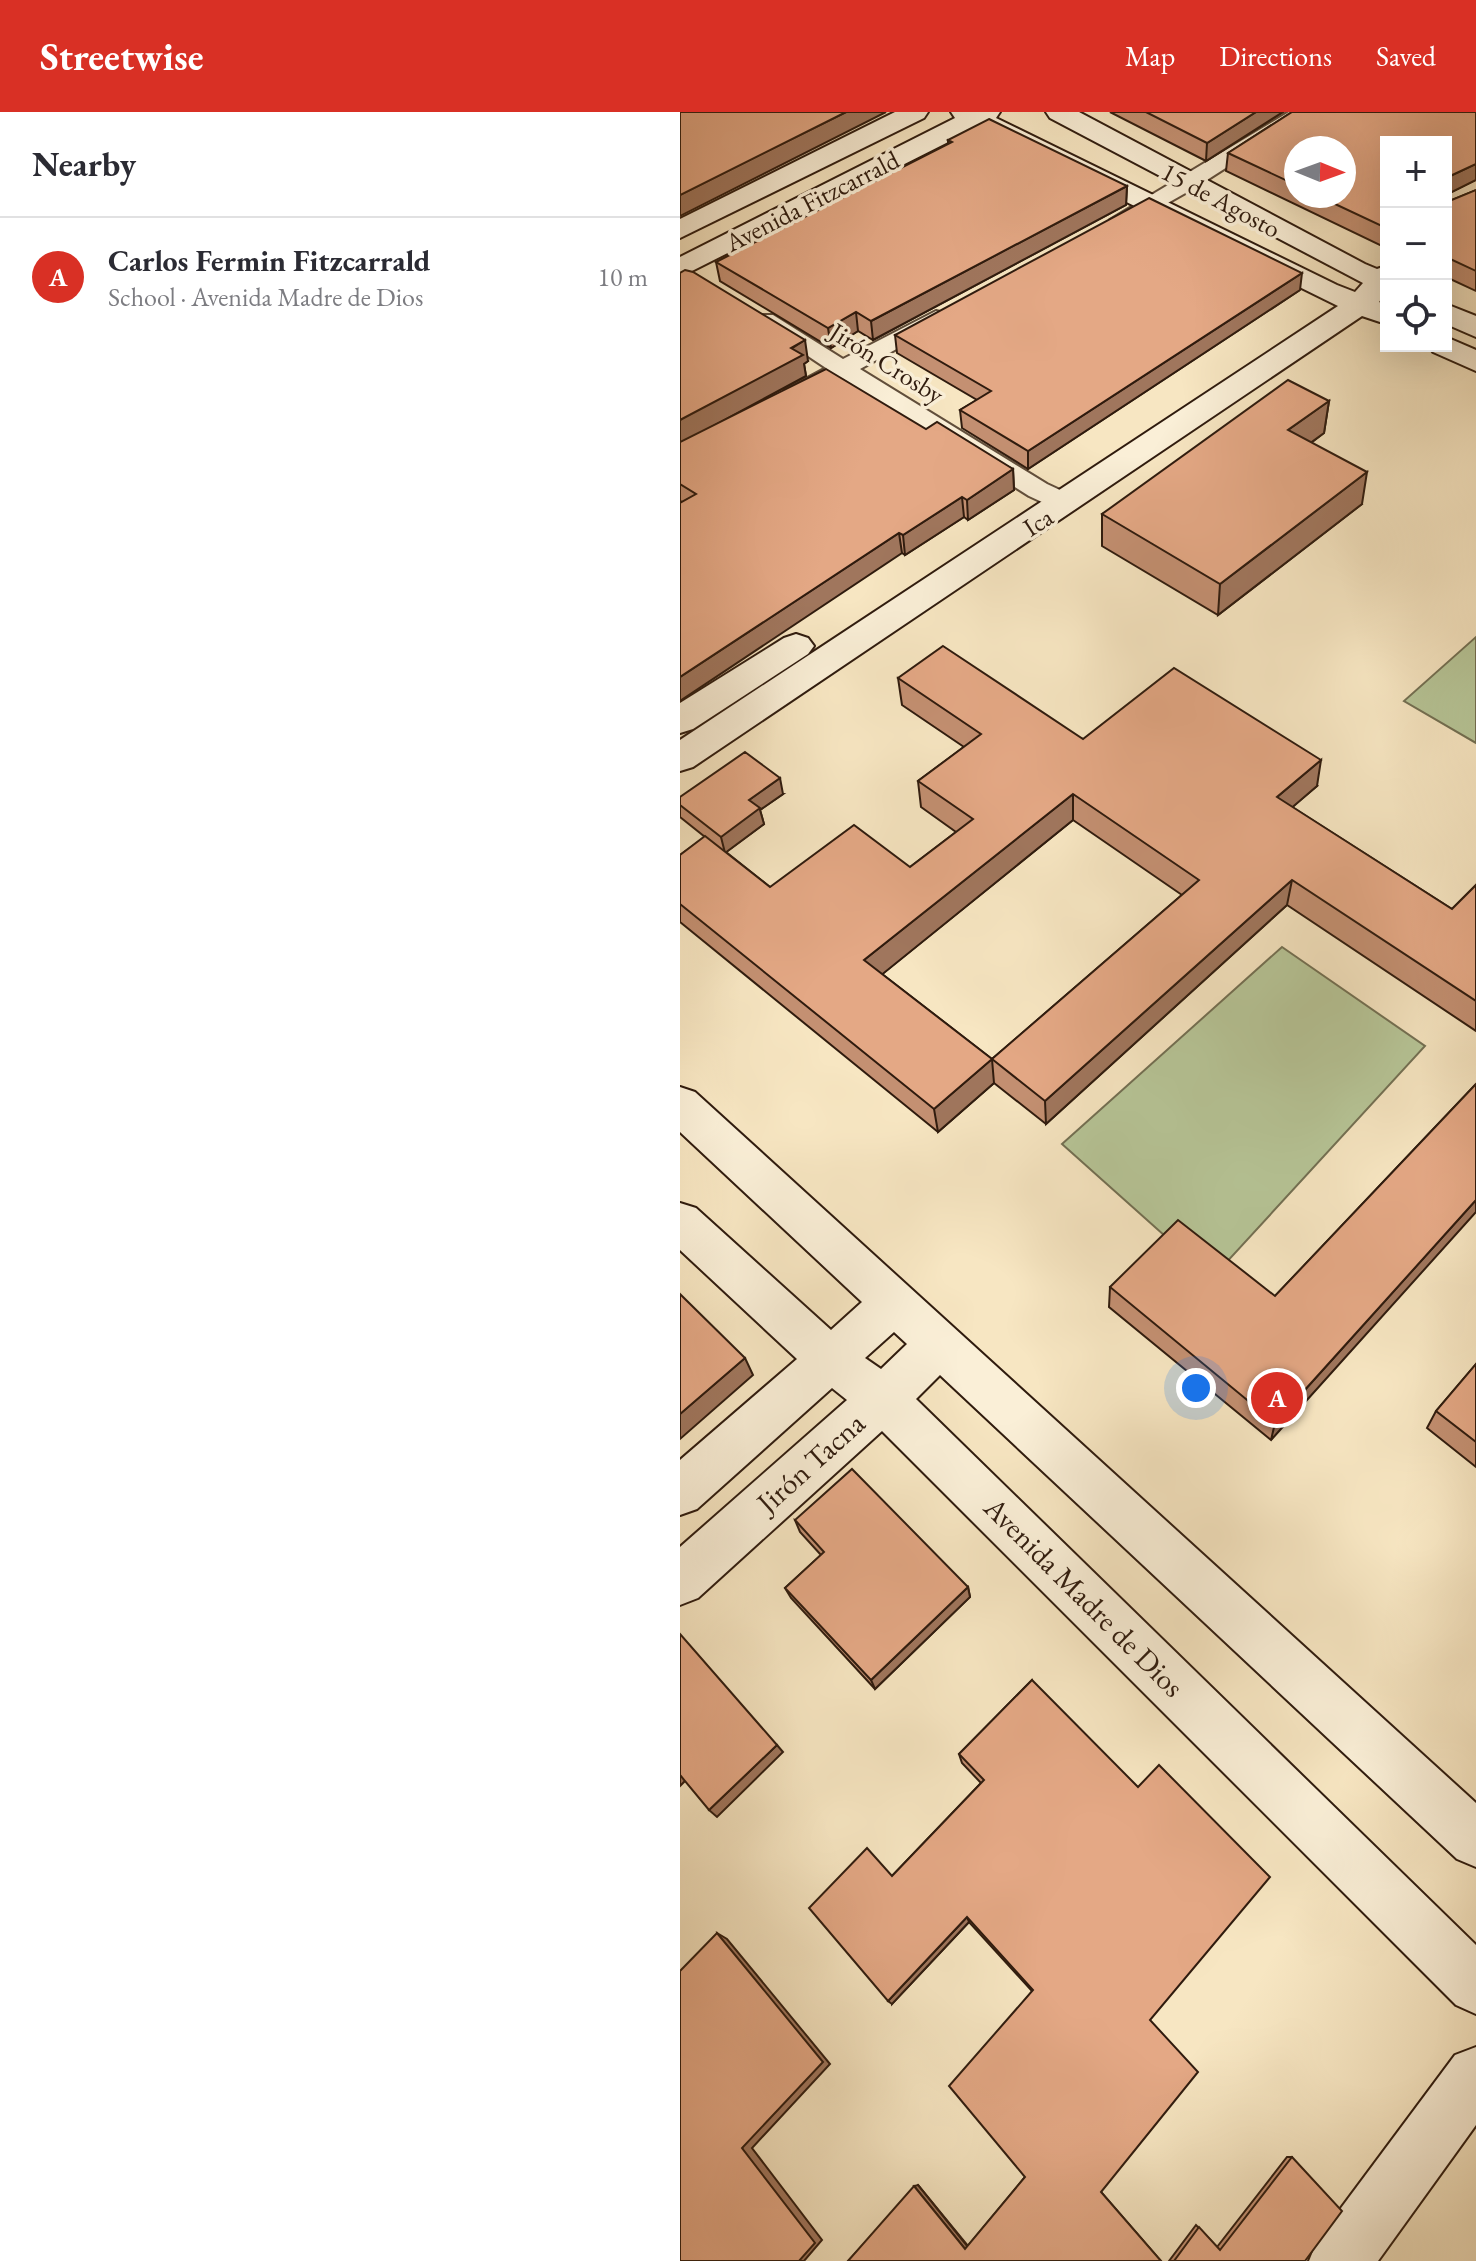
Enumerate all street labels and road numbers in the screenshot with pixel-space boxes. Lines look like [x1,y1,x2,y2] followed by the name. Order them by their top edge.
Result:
[718,142,906,260] street label: Avenida Fitzcarrald
[1156,154,1286,246] street label: 15 de Agosto
[822,314,951,412] street label: Jirón Crosby
[1016,499,1060,544] street label: Ica
[746,1404,873,1524] street label: Jirón Tacna
[975,1487,1193,1705] street label: Avenida Madre de Dios

